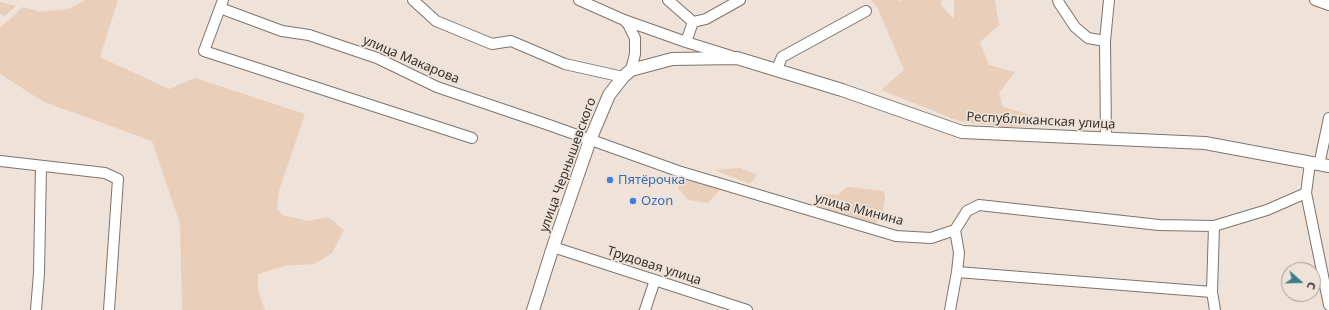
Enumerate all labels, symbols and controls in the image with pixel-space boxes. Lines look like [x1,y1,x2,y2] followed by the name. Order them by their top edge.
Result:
[360,33,462,87] street label: улица Макарова
[536,96,600,234] street label: улица Чернышевского
[966,109,1116,133] street label: Республиканская улица
[618,172,685,188] place label: Пятёрочка
[605,175,615,185] marker: Пятёрочка
[813,191,905,229] street label: улица Минина
[641,193,673,209] place label: Ozon
[628,196,638,206] marker: Ozon
[605,243,703,289] street label: Трудовая улица
[1281,262,1321,302] north arrow
[1304,280,1320,292] text: С

